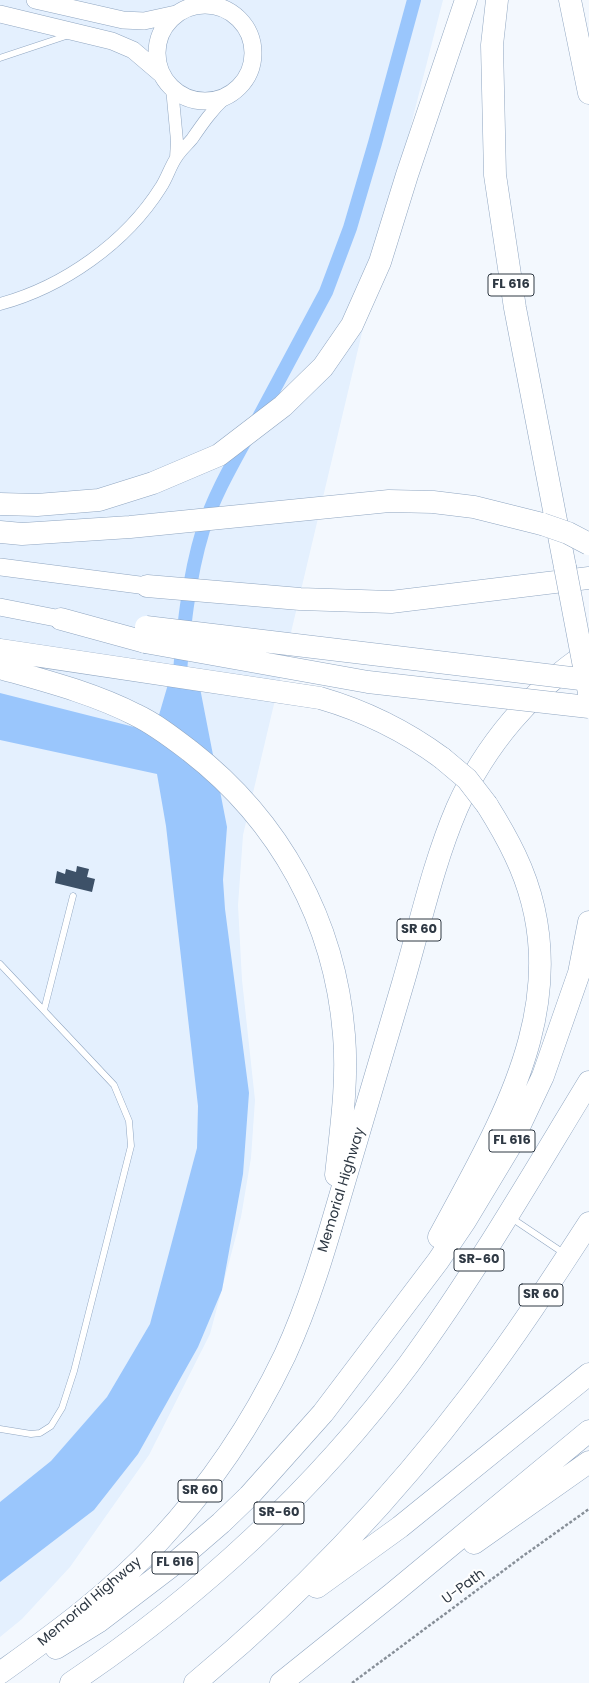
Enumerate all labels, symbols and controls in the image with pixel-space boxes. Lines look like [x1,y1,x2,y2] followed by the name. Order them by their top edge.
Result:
[488,274,534,296] road number: FL 616
[397,919,441,941] road number: SR 60
[315,1125,369,1255] street label: Memorial Highway
[489,1130,535,1152] road number: FL 616
[454,1249,504,1271] road number: SR-60
[519,1284,563,1306] road number: SR 60
[178,1480,222,1502] road number: SR 60
[254,1502,304,1524] road number: SR-60
[152,1552,198,1574] road number: FL 616
[35,1554,145,1650] street label: Memorial Highway
[439,1566,489,1608] street label: U-Path

